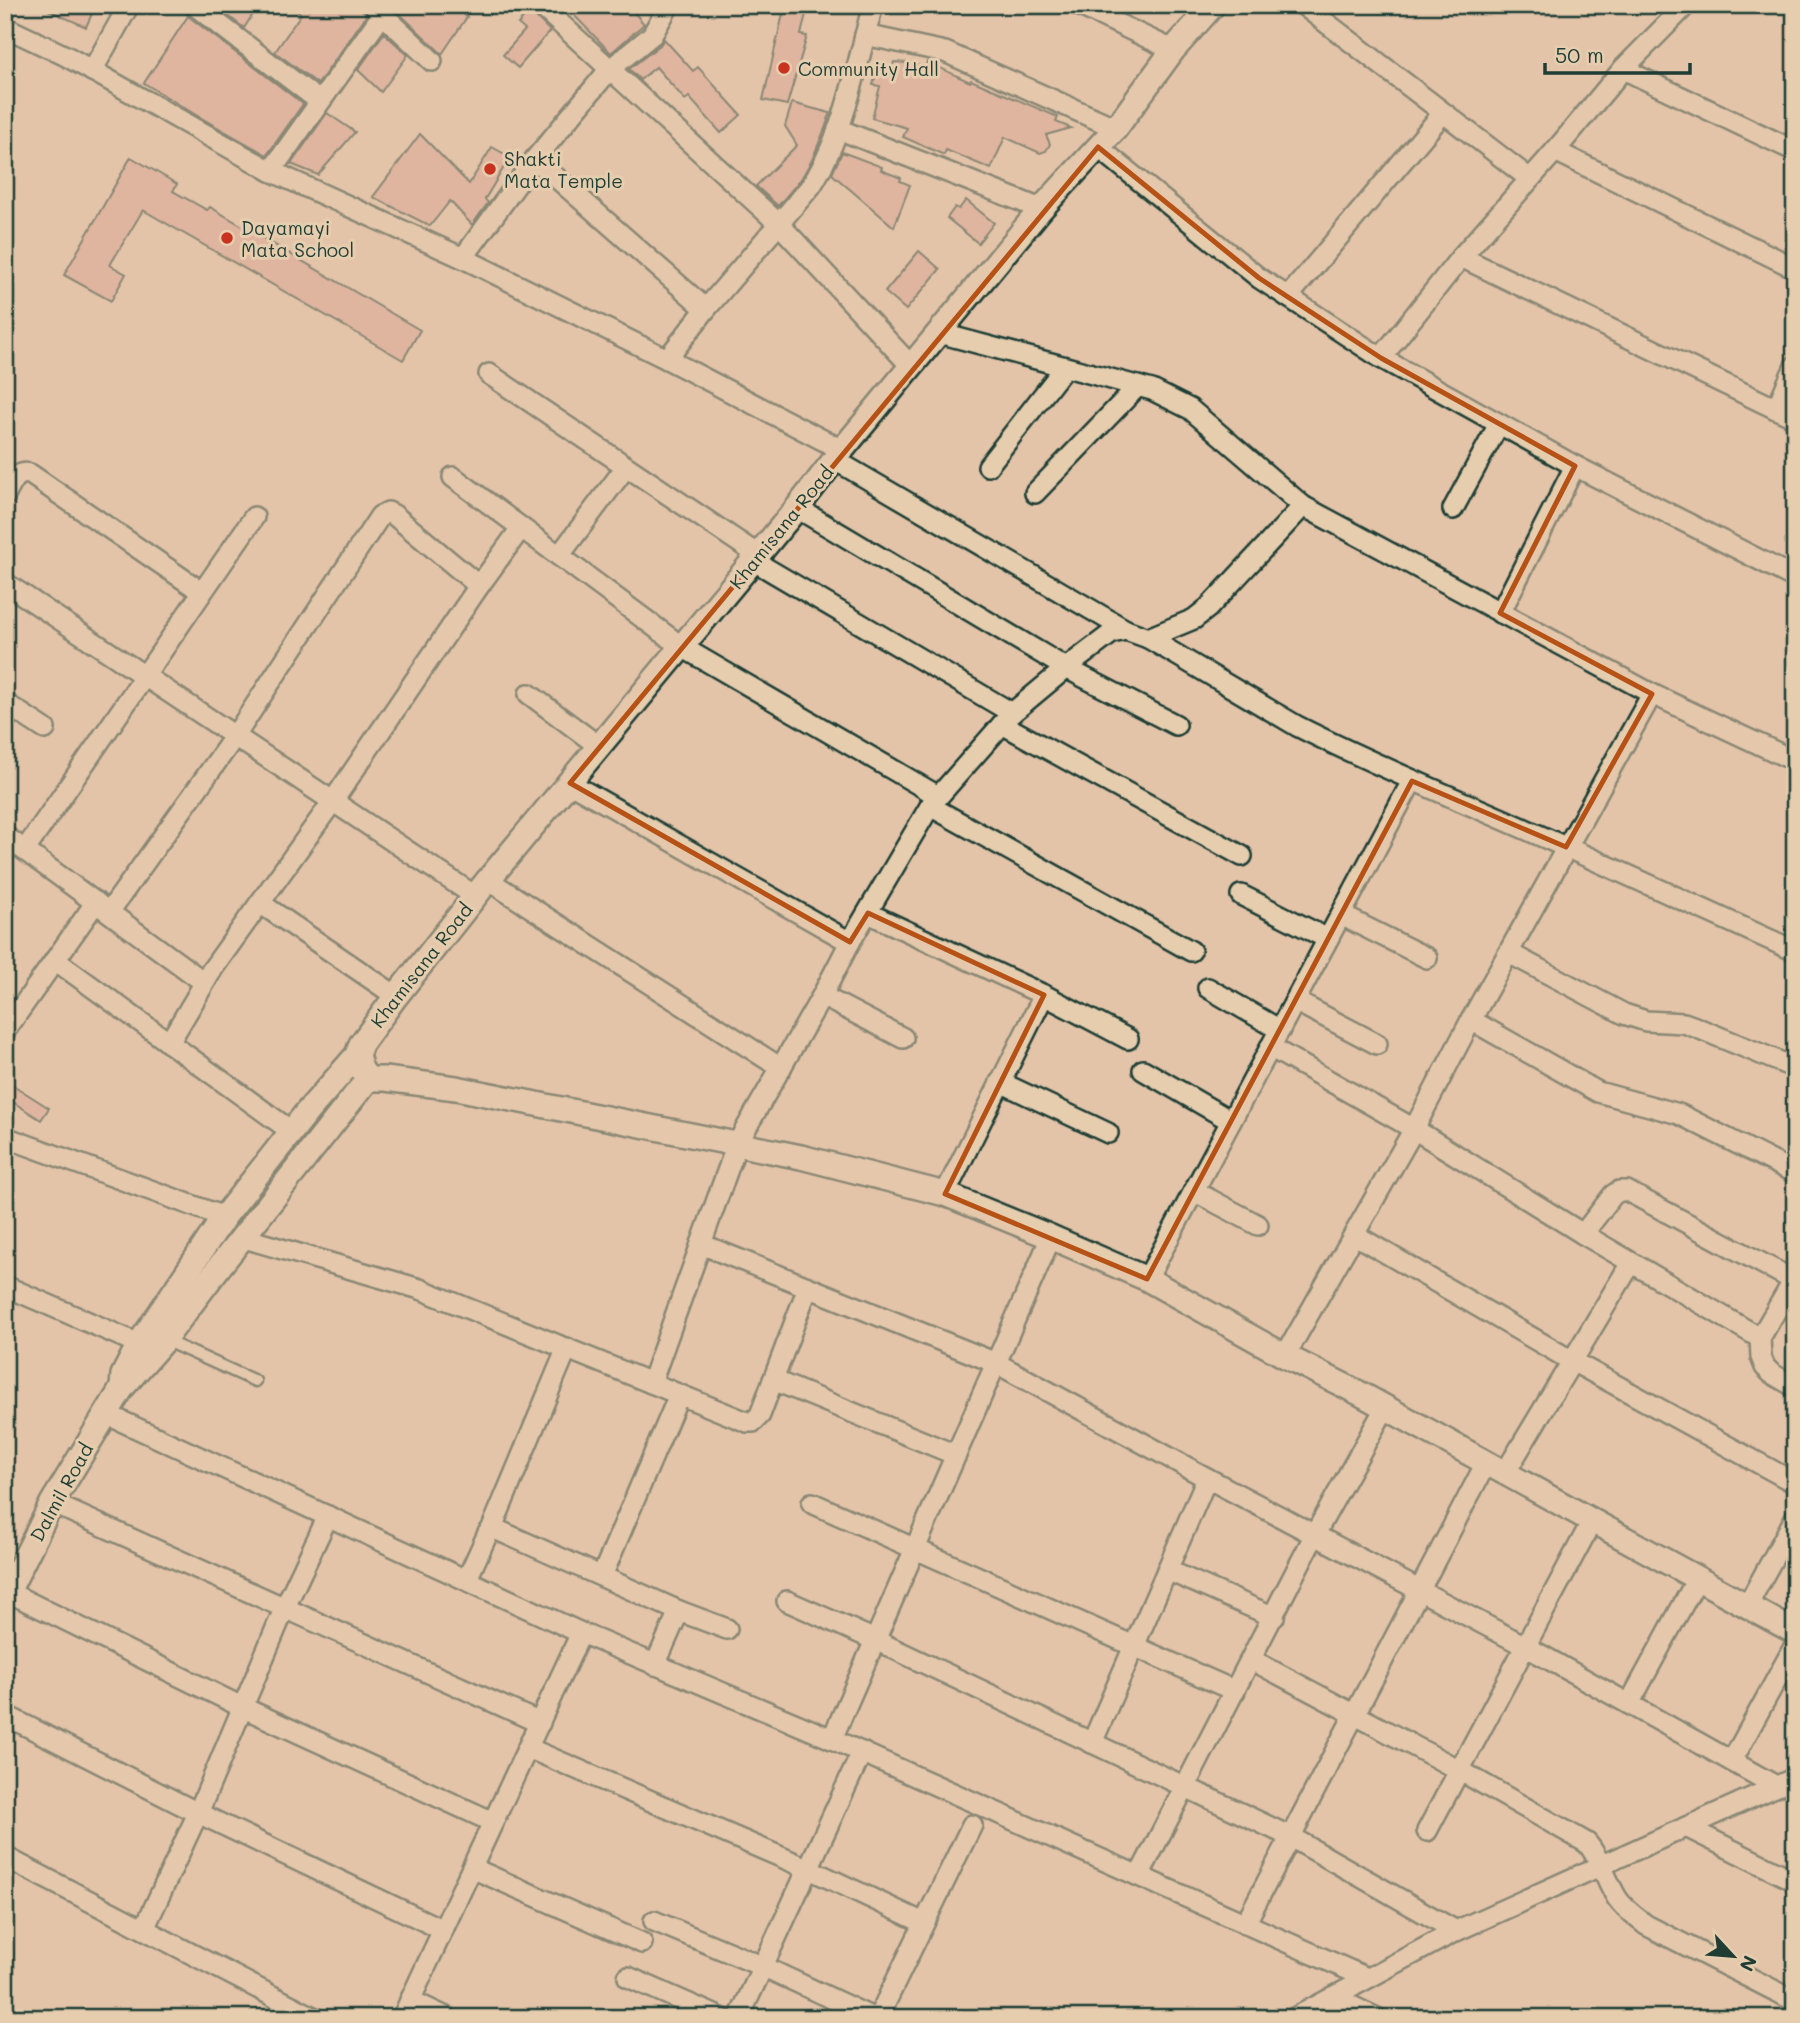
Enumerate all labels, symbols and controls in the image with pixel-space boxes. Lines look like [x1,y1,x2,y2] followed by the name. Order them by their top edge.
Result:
[1545,32,1690,76] scale bar
[1555,41,1604,68] text: 50 m
[798,56,939,81] place label: Community Hall
[776,60,792,76] marker: Community Hall
[504,146,623,193] place label: Shakti Mata Temple
[482,161,498,177] marker: Shakti Mata Temple
[241,215,354,262] place label: Dayamayi Mata School
[219,230,235,246] marker: Dayamayi Mata School
[723,460,839,594] street label: Khamisana Road
[364,897,478,1033] street label: Khamisana Road
[24,1438,98,1546] street label: Dalmil Road
[1699,1922,1769,1992] north arrow
[1734,1952,1763,1976] text: N

